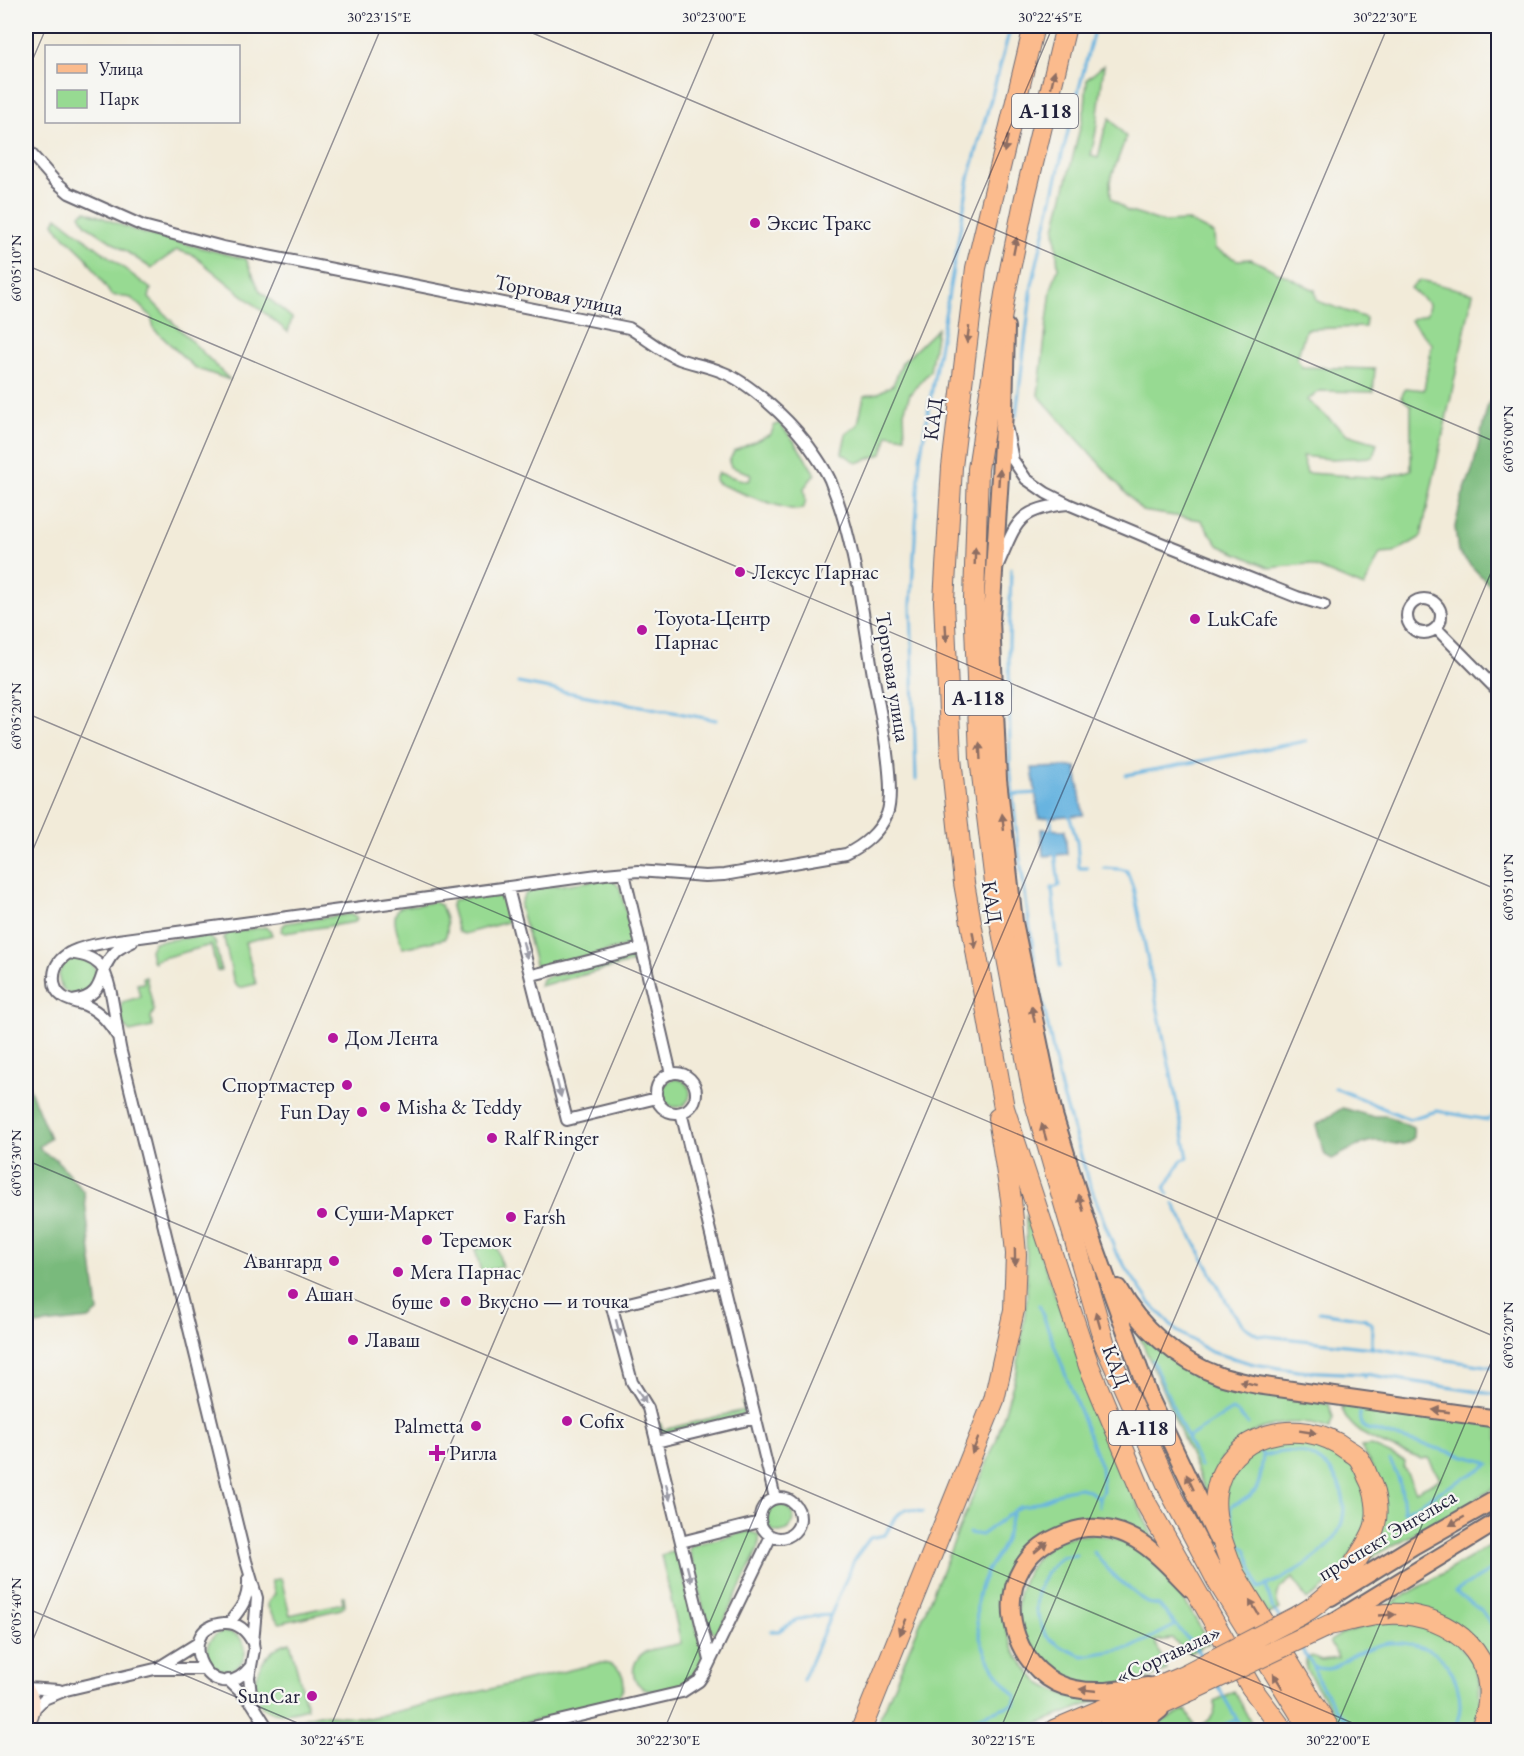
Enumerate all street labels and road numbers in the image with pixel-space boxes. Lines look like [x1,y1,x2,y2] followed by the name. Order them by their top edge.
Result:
[1012,94,1078,128] road number: А-118
[492,268,627,321] street label: Торговая улица
[916,396,949,442] street label: КАД
[870,610,917,744] street label: Торговая улица
[945,681,1011,715] road number: А-118
[976,878,1009,925] street label: КАД
[1096,1341,1137,1391] street label: КАД
[1109,1411,1175,1445] road number: А-118
[1312,1482,1462,1587] street label: проспект Энгельса
[1110,1617,1225,1690] street label: «Сортавала»

